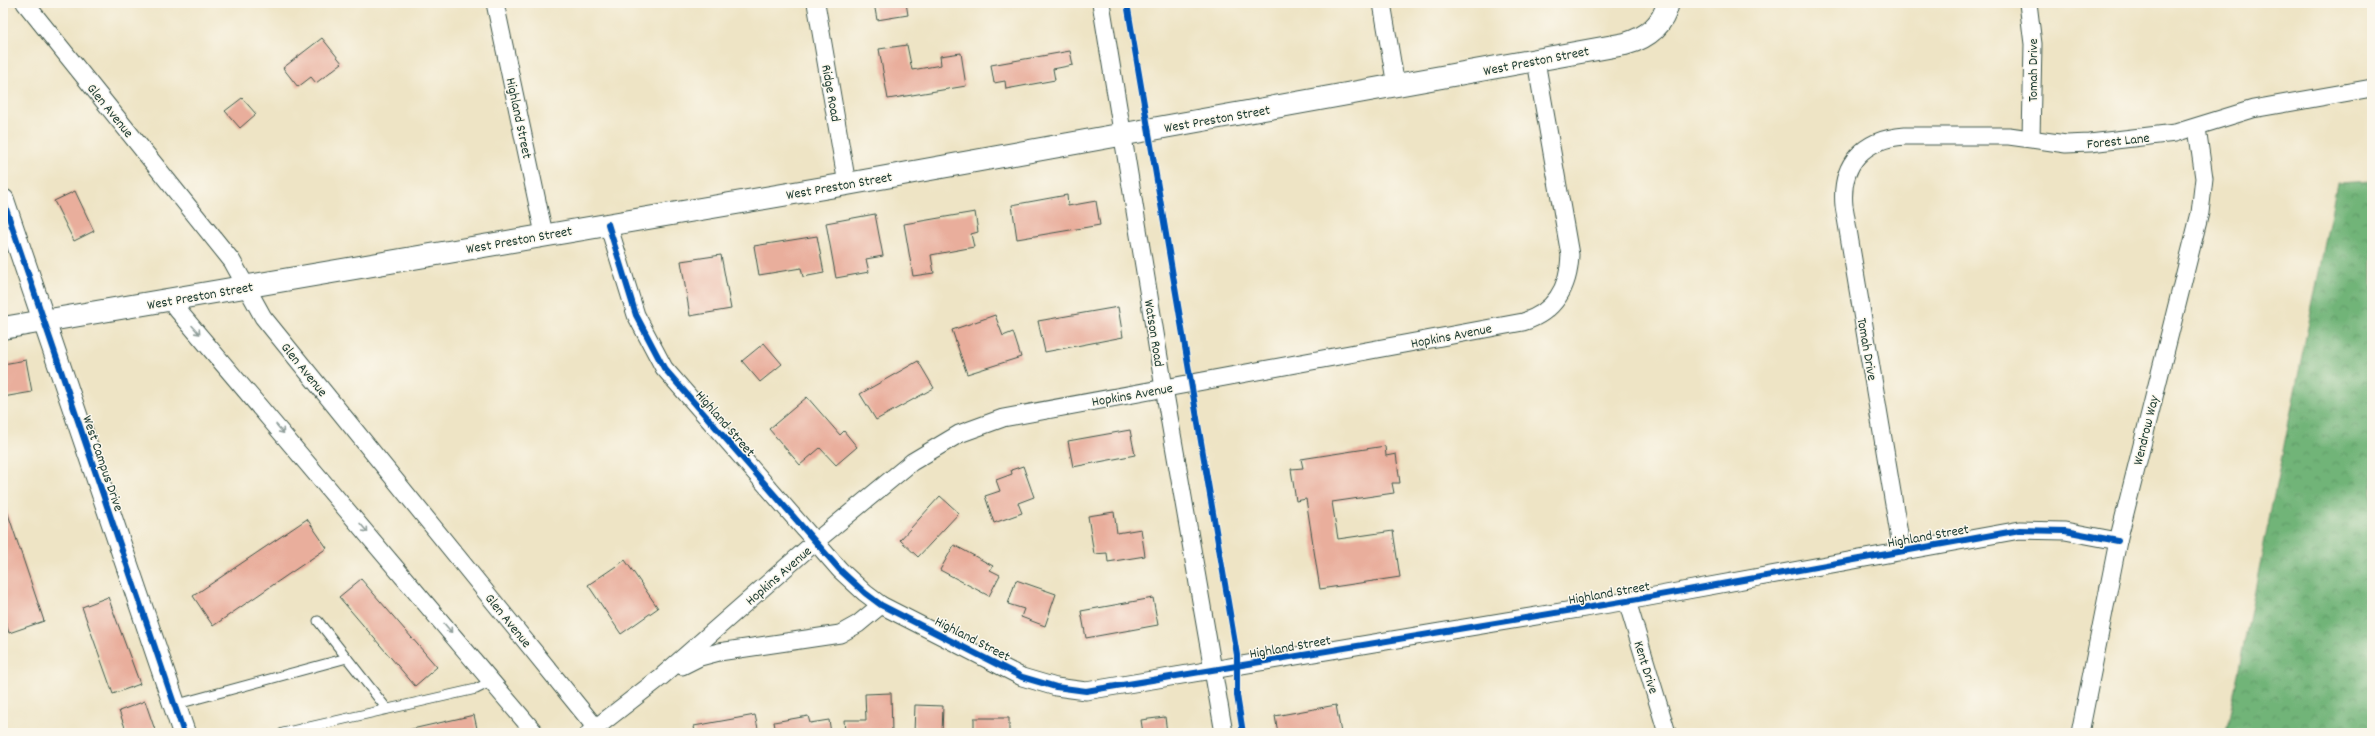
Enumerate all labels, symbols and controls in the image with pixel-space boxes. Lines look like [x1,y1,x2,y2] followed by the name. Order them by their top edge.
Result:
[2024,38,2044,102] street label: Tomah Drive
[1482,42,1591,82] street label: West Preston Street
[815,63,845,123] street label: Ridge Road
[500,76,536,161] street label: Highland Street
[81,80,138,143] street label: Glen Avenue
[1163,101,1272,139] street label: West Preston Street
[2086,129,2151,155] street label: Forest Lane
[785,168,894,206] street label: West Preston Street
[465,222,574,260] street label: West Preston Street
[146,278,255,316] street label: West Preston Street
[1138,298,1168,368] street label: Watson Road
[1851,316,1881,382] street label: Tomah Drive
[1409,319,1494,355] street label: Hopkins Avenue
[191,325,200,335] one-way arrow
[275,339,332,402] street label: Glen Avenue
[1090,379,1174,413] street label: Hopkins Avenue
[690,387,759,462] street label: Highland Street
[2129,393,2165,467] street label: Wendrow Way
[76,413,128,514] street label: West Campus Drive
[275,424,284,435] one-way arrow
[1886,520,1971,554] street label: Highland Street
[359,523,368,534] one-way arrow
[742,542,817,611] street label: Hopkins Avenue
[1567,577,1652,611] street label: Highland Street
[479,590,536,653] street label: Glen Avenue
[931,612,1013,667] street label: Highland Street
[443,622,452,633] one-way arrow
[1248,631,1333,665] street label: Highland Street
[1628,639,1663,697] street label: Kent Drive

